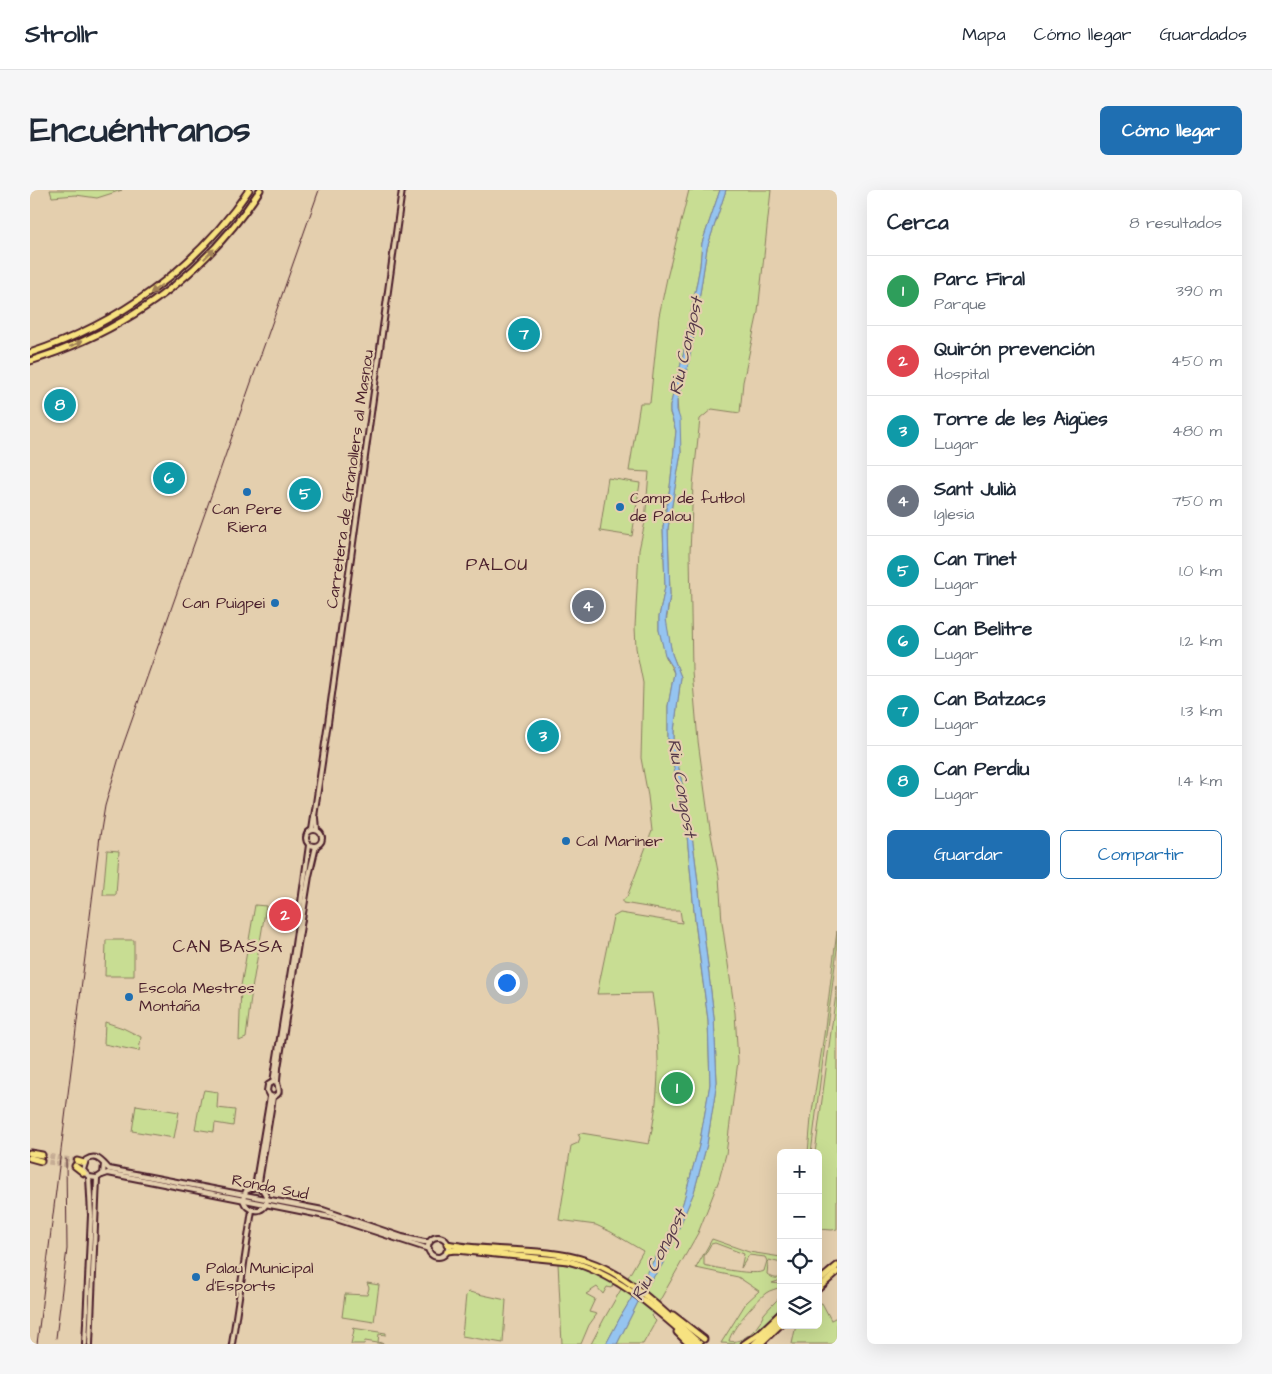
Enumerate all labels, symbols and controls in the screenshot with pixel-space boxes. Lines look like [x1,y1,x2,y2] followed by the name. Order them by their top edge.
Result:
[25,18,98,52] text: Strollr
[962,22,1006,47] text: Mapa
[1034,22,1132,47] text: Cómo llegar
[1160,22,1247,47] text: Guardados
[30,106,251,155] text: Encuéntranos
[1100,106,1242,155] button: Cómo llegar
[887,208,949,237] text: Cerca
[1129,212,1222,234] text: 8 resultados
[203,248,215,260] one-way arrow
[934,266,1025,293] text: Parc Firal
[902,280,904,302] text: 1
[1176,280,1222,302] text: 390 m
[150,283,163,294] one-way arrow
[663,293,711,398] water label: Riu Congost
[934,293,986,315] text: Parque
[508,315,540,353] pin: 7
[934,336,1094,363] text: Quirón prevención
[69,340,83,348] one-way arrow
[321,348,379,610] street label: Carretera de Granollers al Masnou
[898,350,908,372] text: 2
[1171,350,1222,372] text: 450 m
[934,363,989,385] text: Hospital
[44,386,76,424] pin: 8
[934,406,1108,433] text: Torre de les Aigües
[899,420,907,442] text: 3
[1172,420,1222,442] text: 480 m
[934,433,978,455] text: Lugar
[153,459,185,497] pin: 6
[289,475,321,513] pin: 5
[934,476,1016,503] text: Sant Julià
[241,486,253,498] marker: Can Pere Riera
[630,487,745,527] place label: Camp de futbol de Palou
[898,490,908,512] text: 4
[1172,490,1222,512] text: 750 m
[212,498,282,538] place label: Can Pere Riera
[614,501,626,513] marker: Camp de futbol de Palou
[934,503,974,525] text: Iglesia
[934,546,1016,573] text: Can Tinet
[466,552,528,577] district label: PALOU
[897,560,909,582] text: 5
[1179,560,1222,582] text: 1.0 km
[934,573,978,595] text: Lugar
[572,587,604,625] pin: 4
[182,592,266,615] place label: Can Puigpei
[269,597,281,609] marker: Can Puigpei
[934,616,1032,643] text: Can Belitre
[898,630,908,652] text: 6
[1180,630,1222,652] text: 1.2 km
[934,643,978,665] text: Lugar
[934,686,1046,713] text: Can Batzacs
[898,700,908,722] text: 7
[1181,700,1222,722] text: 1.3 km
[934,713,978,735] text: Lugar
[527,717,559,755] pin: 3
[660,737,703,841] water label: Riu Congost
[934,756,1029,783] text: Can Perdiu
[898,770,908,792] text: 8
[1178,770,1222,792] text: 1.4 km
[934,783,978,805] text: Lugar
[576,830,663,852] place label: Cal Mariner
[887,830,1050,879] button: Guardar
[1060,830,1222,879] button: Compartir
[560,835,572,847] marker: Cal Mariner
[269,896,301,934] pin: 2
[173,934,283,959] district label: CAN BASSA
[494,970,520,996] your location
[139,977,255,1017] place label: Escola Mestres Montaña
[123,991,135,1003] marker: Escola Mestres Montaña
[661,1069,693,1107] pin: 1
[777,1149,822,1329] map controls
[777,1149,822,1194] button: +
[230,1169,310,1205] street label: Ronda Sud
[777,1194,822,1239] button: −
[625,1203,694,1305] water label: Riu Congost
[777,1239,822,1284] button: locate
[206,1257,313,1297] place label: Palau Municipal d'Esports
[190,1271,202,1283] marker: Palau Municipal d'Esports
[777,1284,822,1329] button: layers

